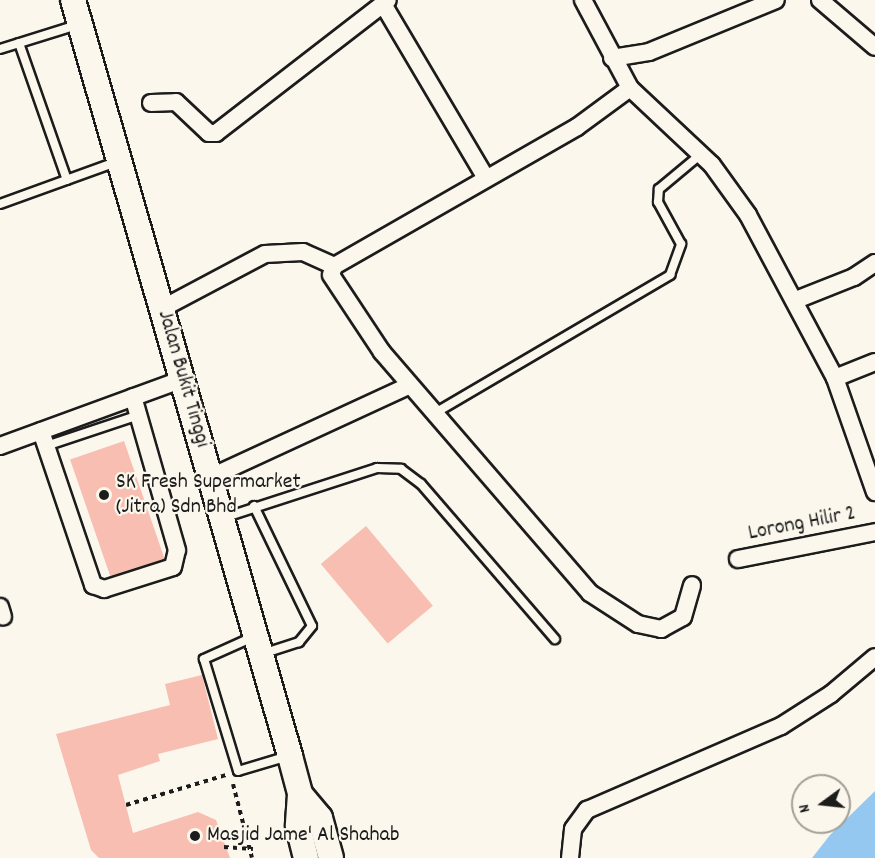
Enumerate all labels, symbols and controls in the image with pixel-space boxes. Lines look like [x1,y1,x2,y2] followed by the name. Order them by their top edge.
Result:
[151,307,215,451] street label: Jalan Bukit Tinggi
[116,469,301,520] place label: SK Fresh Supermarket (Jitra) Sdn Bhd
[97,488,111,502] marker: SK Fresh Supermarket (Jitra) Sdn Bhd
[746,501,858,547] street label: Lorong Hilir 2
[791,774,851,834] north arrow
[793,801,817,815] text: N
[207,823,399,849] place label: Masjid Jame' Al Shahab
[188,829,202,843] marker: Masjid Jame' Al Shahab

